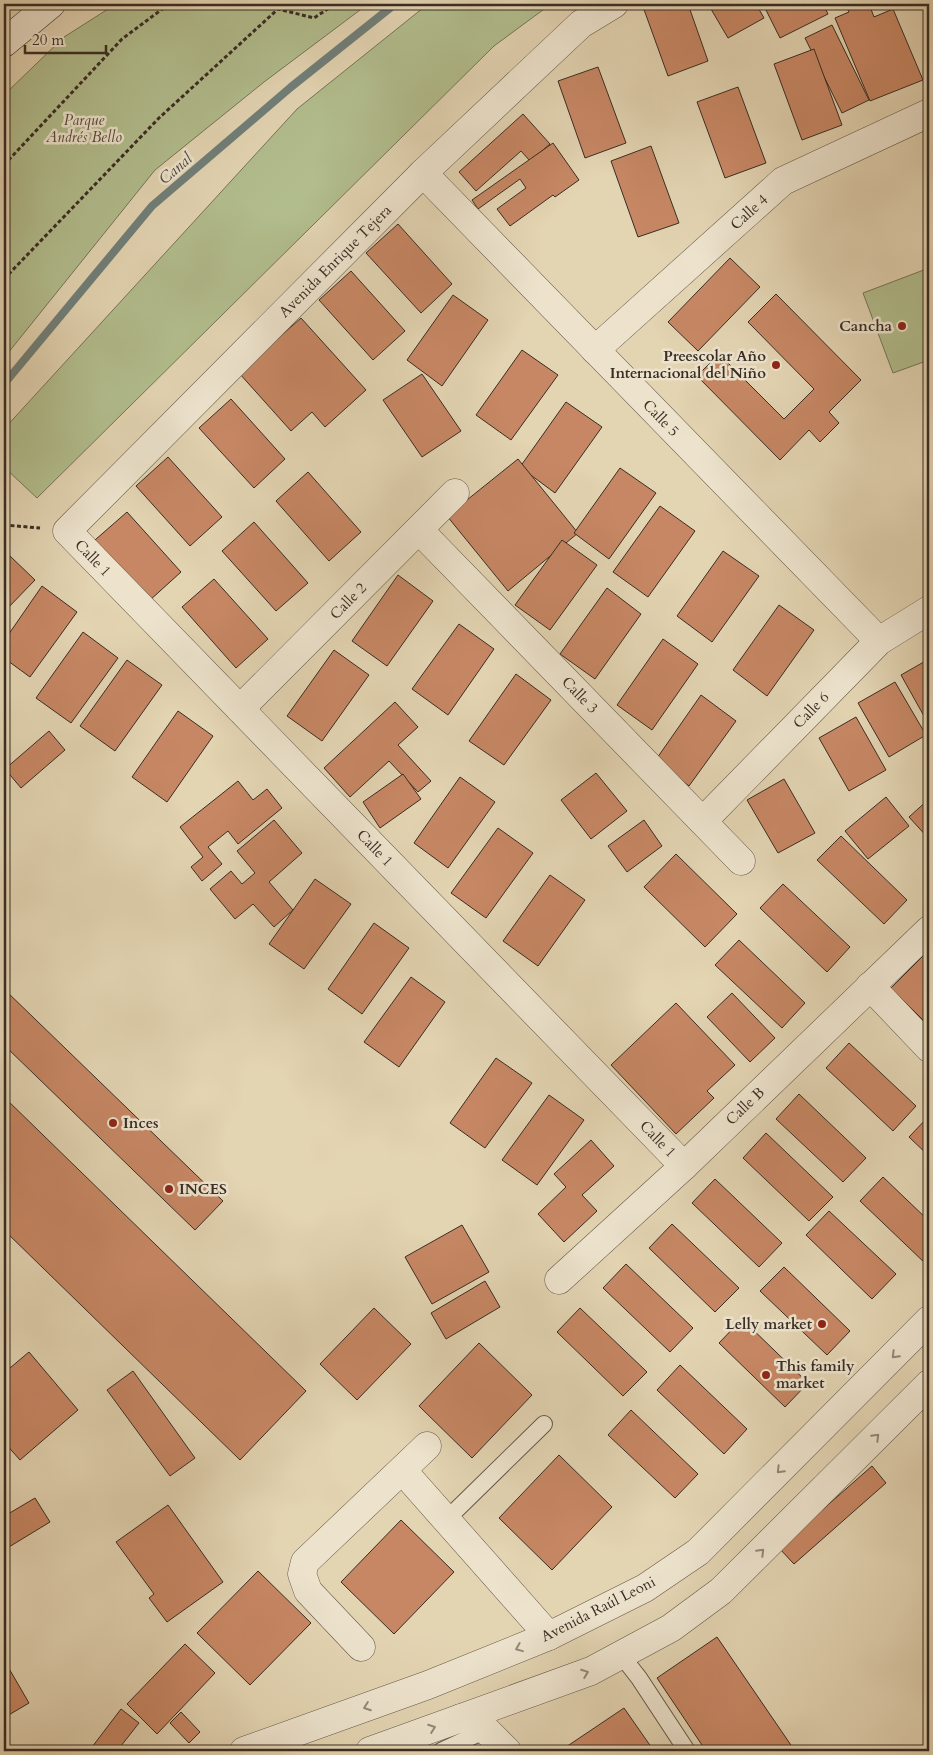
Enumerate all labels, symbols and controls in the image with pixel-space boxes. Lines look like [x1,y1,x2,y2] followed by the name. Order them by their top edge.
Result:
[25,22,106,54] scale bar
[32,30,64,50] text: 20 m
[45,110,122,147] park label: Parque Andrés Bello
[154,148,198,190] water label: Canal
[726,190,772,234] street label: Calle 4
[274,200,396,322] street label: Avenida Enrique Tejera
[839,316,893,336] place label: Cancha
[896,320,908,332] marker: Cancha
[610,346,766,383] place label: Preescolar Año Internacional del Niño
[770,359,782,371] marker: Preescolar Año Internacional del Niño
[638,395,684,441] street label: Calle 5
[70,535,116,581] street label: Calle 1
[325,578,371,624] street label: Calle 2
[557,672,603,718] street label: Calle 3
[788,687,834,733] street label: Calle 6
[352,825,398,871] street label: Calle 1
[721,1083,769,1129] street label: Calle B
[123,1113,159,1133] place label: Inces
[635,1116,681,1162] street label: Calle 1
[107,1117,119,1129] marker: Inces
[179,1179,227,1199] place label: INCES
[163,1183,175,1195] marker: INCES
[725,1314,813,1334] place label: Lelly market
[816,1318,828,1330] marker: Lelly market
[892,1349,901,1358] one-way arrow
[776,1356,855,1393] place label: This family market
[760,1369,772,1381] marker: This family market
[870,1434,879,1443] one-way arrow
[777,1464,786,1473] one-way arrow
[755,1548,764,1557] one-way arrow
[537,1571,659,1647] street label: Avenida Raúl Leoni
[515,1642,524,1652] one-way arrow
[580,1668,589,1679] one-way arrow
[364,1701,372,1711] one-way arrow
[428,1724,436,1734] one-way arrow

